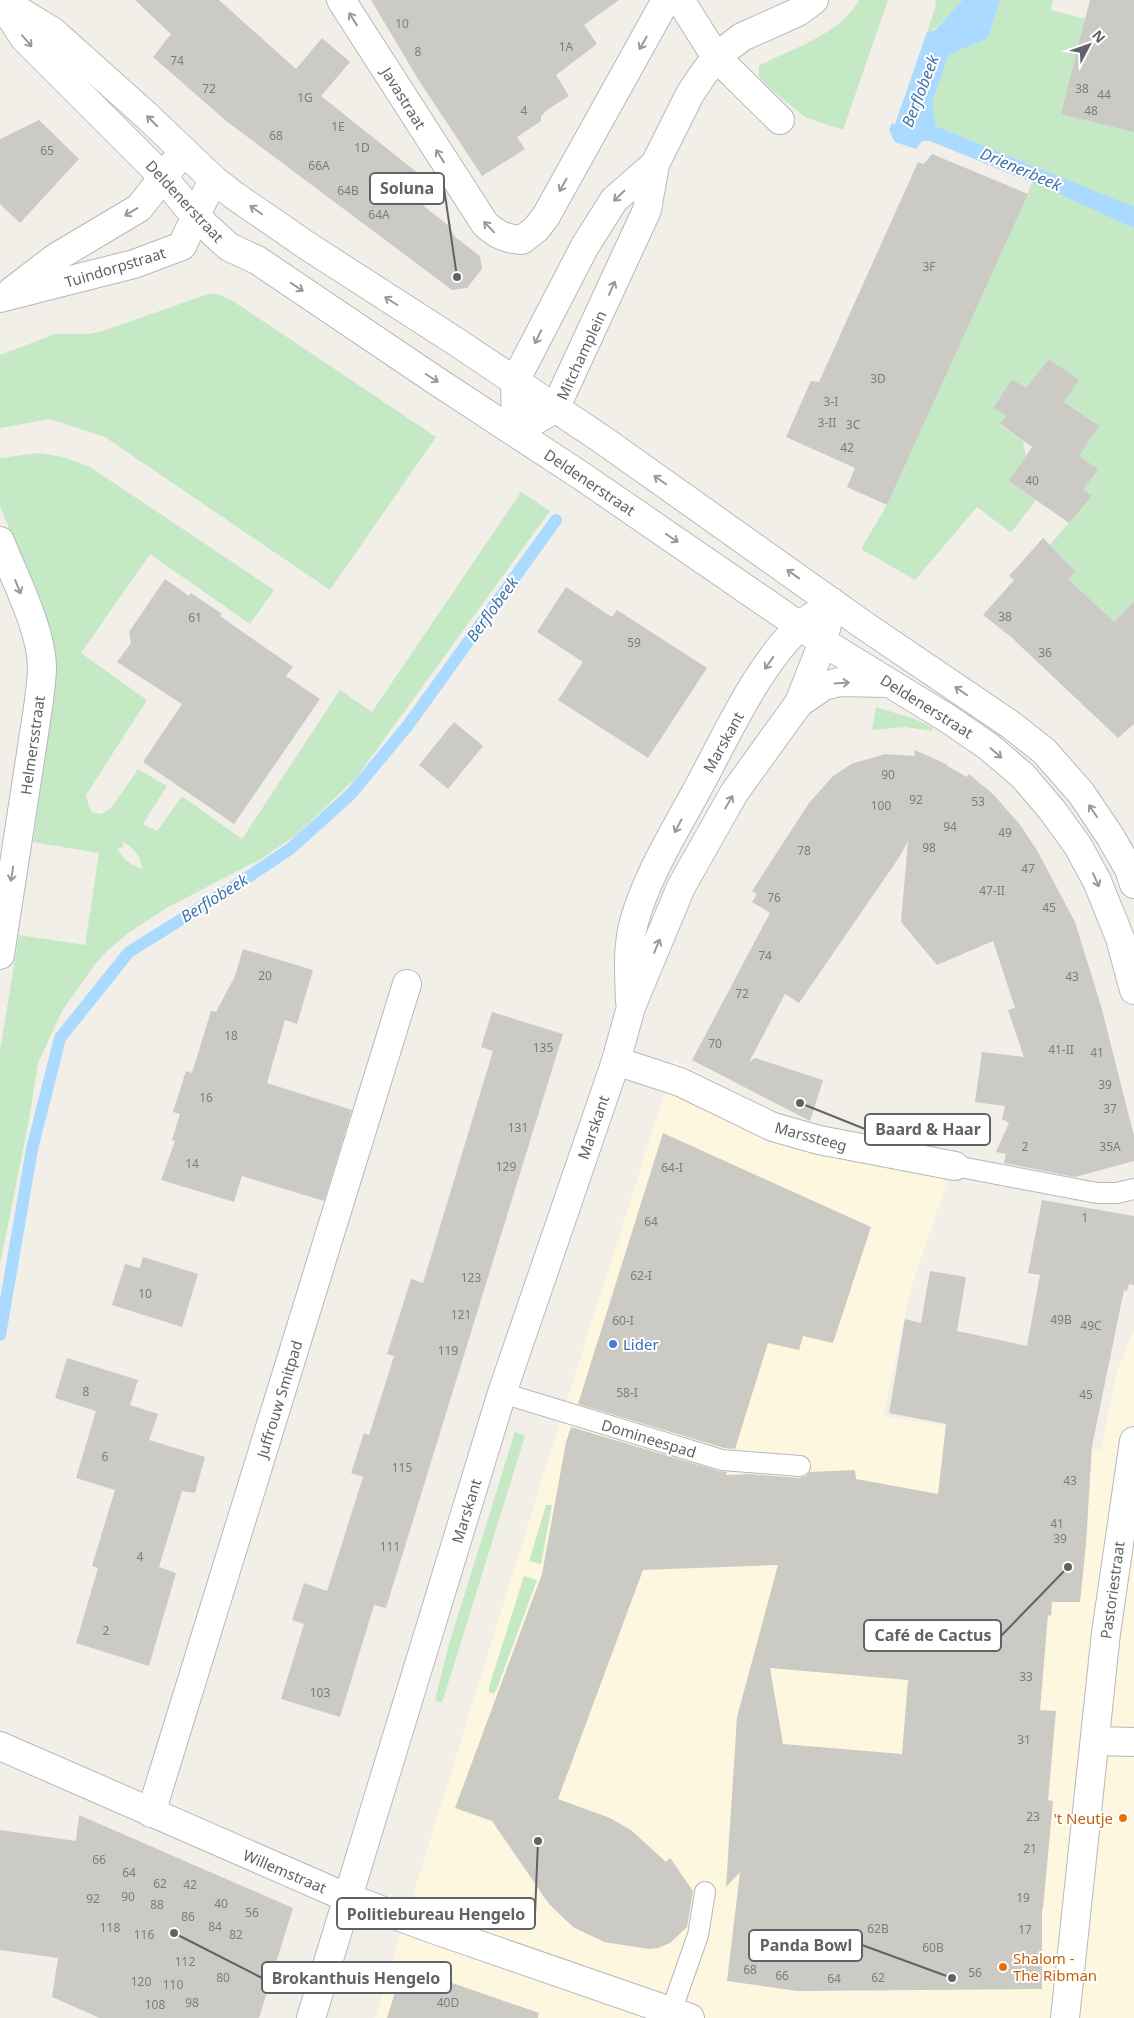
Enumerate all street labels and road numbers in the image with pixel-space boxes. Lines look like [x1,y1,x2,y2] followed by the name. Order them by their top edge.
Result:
[376,62,431,133] street label: Javastraat
[142,156,229,247] street label: Deldenerstraat
[62,242,168,292] street label: Tuindorpstraat
[552,307,610,403] street label: Mitchamplein
[541,444,640,520] street label: Deldenerstraat
[877,670,978,743] street label: Deldenerstraat
[15,693,49,796] street label: Helmersstraat
[698,708,748,776] street label: Marskant
[573,1092,613,1162] street label: Marskant
[773,1117,849,1155] street label: Marssteeg
[251,1338,306,1462] street label: Juffrouw Smitpad
[599,1414,699,1462] street label: Domineespad
[447,1476,485,1546] street label: Marskant
[1095,1539,1129,1640] street label: Pastoriestraat
[240,1844,330,1898] street label: Willemstraat

